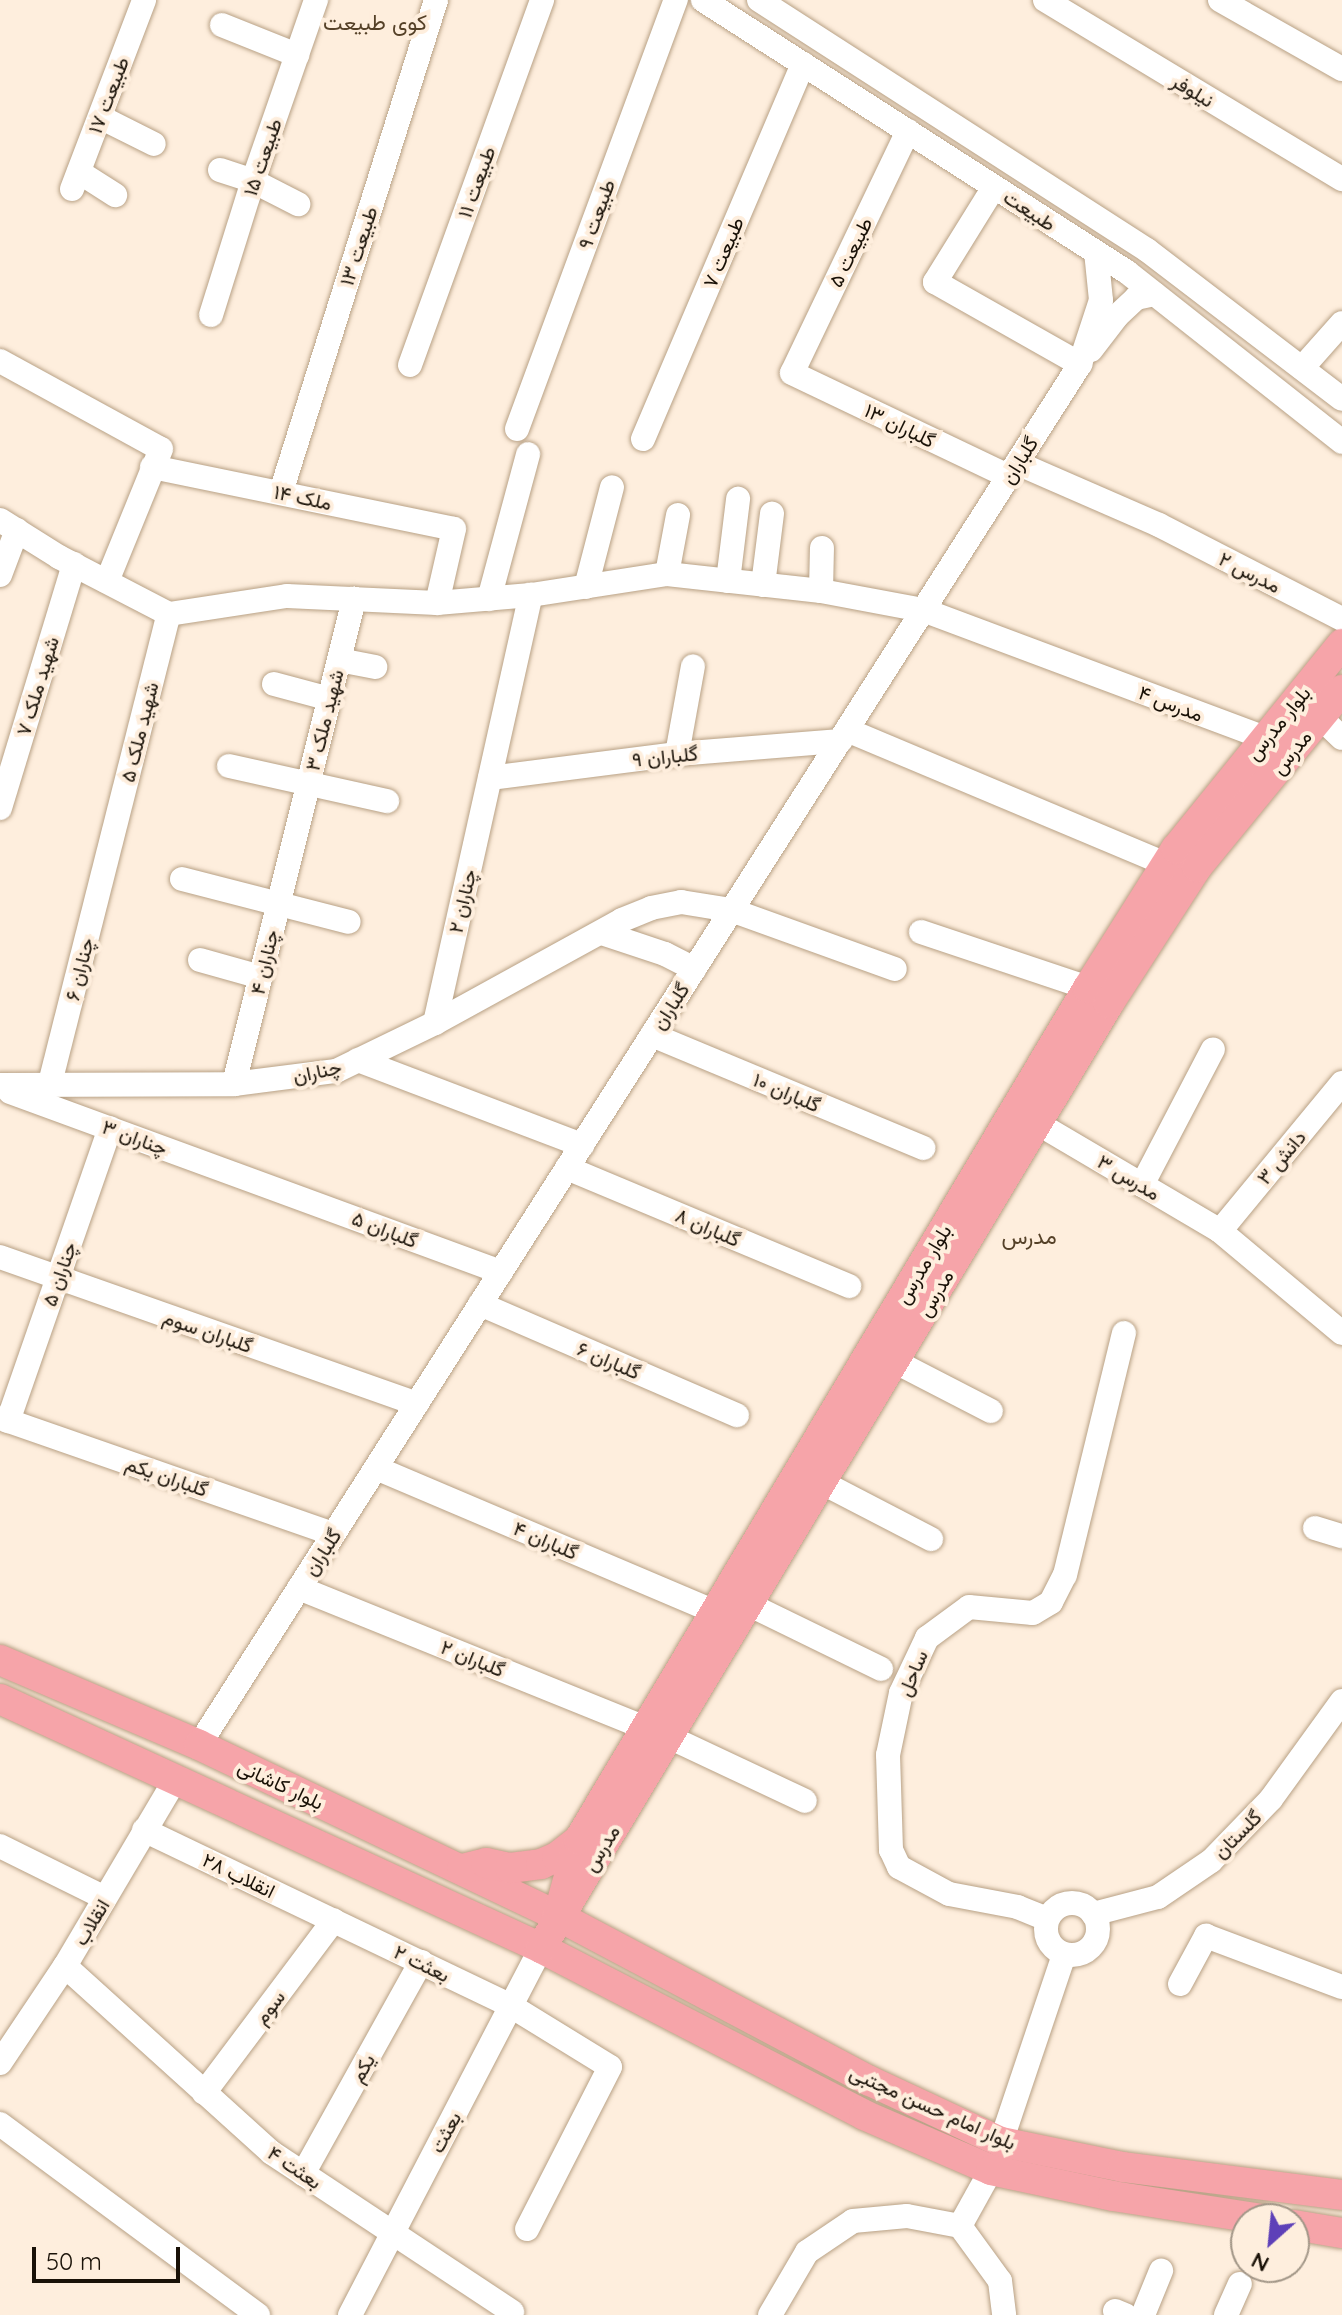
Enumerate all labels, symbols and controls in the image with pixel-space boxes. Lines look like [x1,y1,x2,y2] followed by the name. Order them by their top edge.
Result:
[323,10,427,36] district label: کوی طبیعت
[82,53,134,137] street label: طبیعت ۱۷
[1167,68,1219,112] street label: نیلوفر
[238,115,286,199] street label: طبیعت ۱۵
[452,143,500,221] street label: طبیعت ۱۱
[572,176,620,252] street label: طبیعت ۹
[999,184,1061,236] street label: طبیعت
[334,203,382,289] street label: طبیعت ۱۳
[697,213,749,291] street label: طبیعت ۷
[823,213,877,291] street label: ۵ طبیعت
[861,398,939,452] street label: ۱۳ گلباران
[995,432,1043,488] street label: گلباران
[272,479,334,515] street label: ملک ۱۴
[1215,546,1285,598] street label: مدرس ۲
[11,634,63,738] street label: شهید ملک ۷
[300,667,348,773] street label: ۳ شهید ملک
[115,680,163,784] street label: شهید ملک ۵
[1135,680,1207,726] street label: مدرس ۴
[1241,681,1315,765] street label: بلوار مدرس
[1266,725,1316,779] street label: مدرس
[631,741,699,771] street label: ۹ گلباران
[443,867,481,935] street label: ۲ چناران
[245,927,283,997] street label: ۴ چناران
[60,935,98,1003] street label: چناران ۶
[646,978,694,1034] street label: گلباران
[291,1054,343,1088] street label: چناران
[750,1067,824,1117] street label: گلباران ۱۰
[99,1114,171,1160] street label: چناران ۳
[1251,1125,1311,1189] street label: دانش ۳
[1093,1149,1165,1205] street label: مدرس ۳
[672,1203,744,1251] street label: گلباران ۸
[349,1206,421,1252] street label: گلباران ۵
[890,1220,956,1308] street label: بلوار مدرس
[1001,1224,1057,1250] district label: مدرس
[37,1239,81,1309] street label: ۵ چناران
[912,1265,958,1321] street label: مدرس
[160,1305,256,1357] street label: گلباران سوم
[574,1336,644,1384] street label: گلباران ۶
[123,1451,211,1501] street label: گلباران یکم
[510,1516,582,1564] street label: گلباران ۴
[298,1524,346,1580] street label: گلباران
[437,1634,509,1682] street label: گلباران ۲
[892,1646,932,1700] street label: ساحل
[234,1754,328,1814] street label: بلوار کاشانی
[1208,1805,1266,1863] street label: گلستان
[578,1820,624,1876] street label: مدرس
[199,1847,279,1903] street label: ۲۸ انقلاب
[68,1894,114,1950] street label: انقلاب
[390,1939,454,1987] street label: ۲ بعثت
[248,1985,290,2029] street label: سوم
[344,2049,380,2087] street label: یکم
[846,2060,1020,2154] street label: بلوار امام حسن مجتبی
[424,2107,466,2157] street label: بعثت
[263,2140,327,2194] street label: ۴ بعثت
[1230,2203,1310,2283] north arrow
[36,2231,184,2281] scale bar
[46,2246,102,2276] text: 50 m
[1246,2246,1274,2279] text: N

